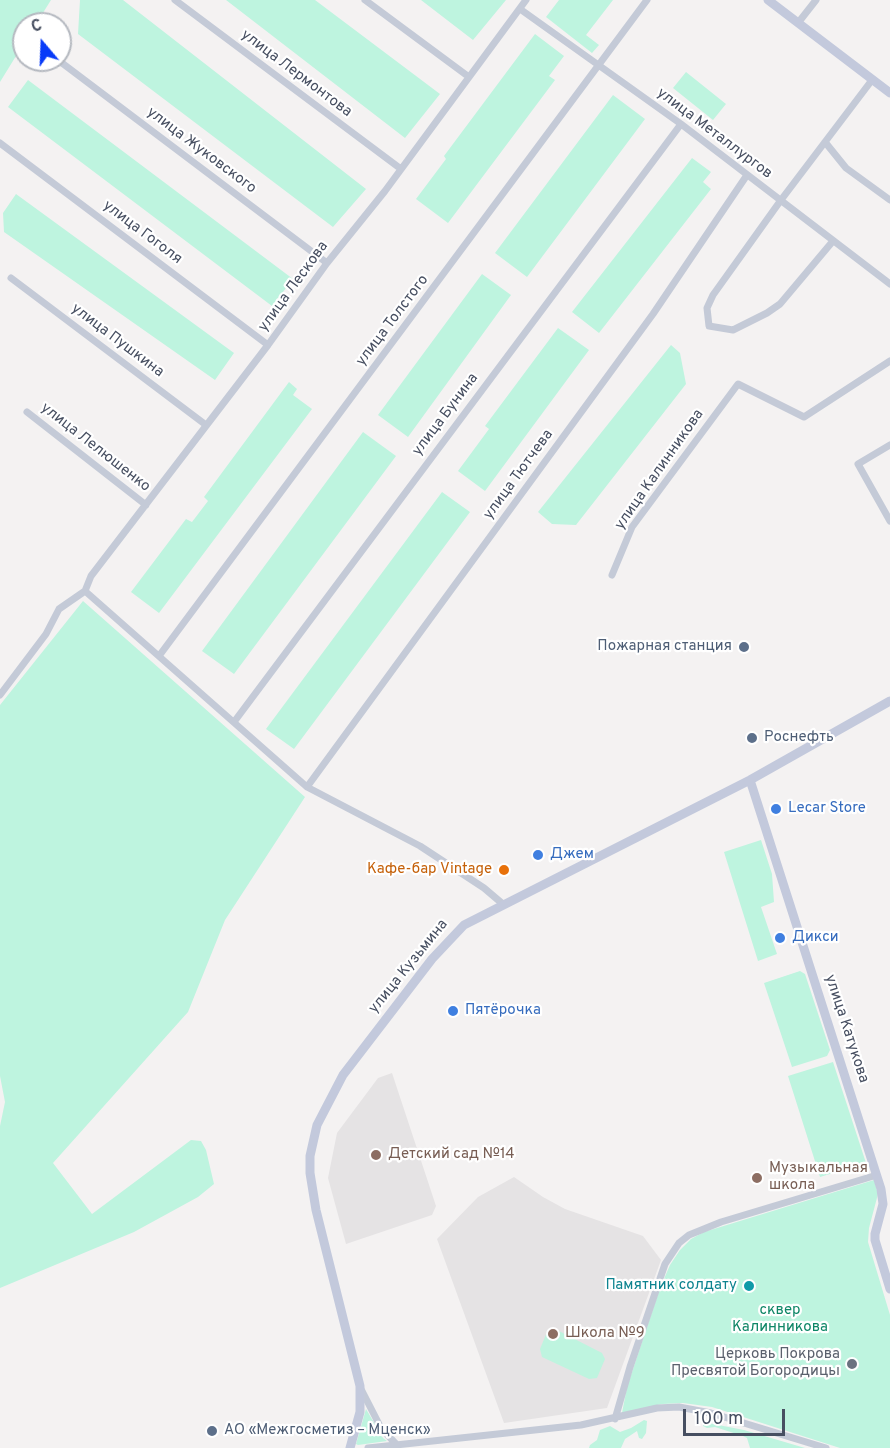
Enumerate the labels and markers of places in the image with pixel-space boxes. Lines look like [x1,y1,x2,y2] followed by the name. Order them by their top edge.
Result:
[597,638,732,656] place label: Пожарная станция
[737,640,751,654] marker: Пожарная станция
[764,729,834,747] place label: Роснефть
[745,731,759,745] marker: Роснефть
[788,800,866,818] place label: Lecar Store
[769,802,783,816] marker: Lecar Store
[550,846,594,864] place label: Джем
[531,848,545,862] marker: Джем
[367,861,492,879] place label: Кафе-бар Vintage
[497,863,511,877] marker: Кафе-бар Vintage
[792,929,839,947] place label: Дикси
[773,931,787,945] marker: Дикси
[465,1002,541,1020] place label: Пятёрочка
[446,1004,460,1018] marker: Пятёрочка
[388,1146,515,1164] place label: Детский сад №14
[369,1148,383,1162] marker: Детский сад №14
[769,1160,868,1195] place label: Музыкальная школа
[750,1171,764,1185] marker: Музыкальная школа
[605,1277,737,1295] place label: Памятник солдату
[742,1279,756,1293] marker: Памятник солдату
[565,1325,645,1343] place label: Школа №9
[546,1327,560,1341] marker: Школа №9
[671,1346,840,1381] place label: Церковь Покрова Пресвятой Богородицы
[845,1357,859,1371] marker: Церковь Покрова Пресвятой Богородицы
[224,1422,431,1440] place label: АО «Межгосметиз – Мценск»
[205,1424,219,1438] marker: АО «Межгосметиз – Мценск»

